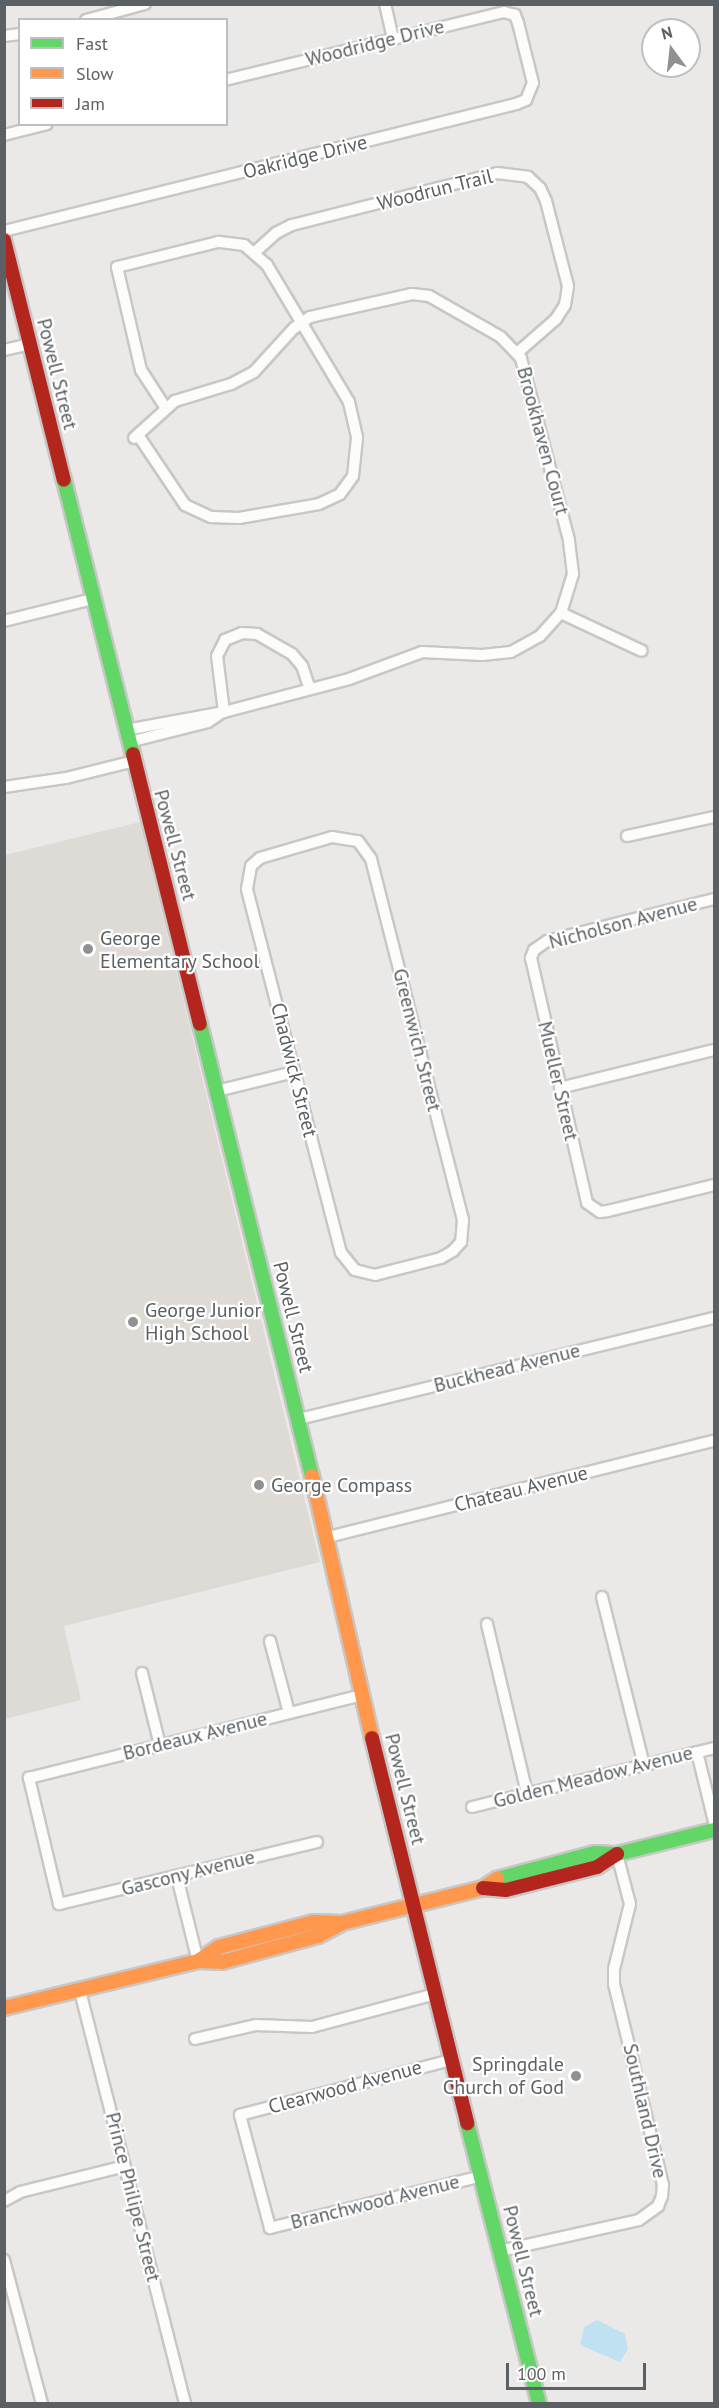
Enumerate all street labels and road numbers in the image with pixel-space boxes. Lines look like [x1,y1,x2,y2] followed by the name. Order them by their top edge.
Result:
[303,14,447,72] street label: Woodridge Drive
[240,130,370,184] street label: Oakridge Drive
[375,164,495,216] street label: Woodrun Trail
[32,316,82,432] street label: Powell Street
[512,364,574,518] street label: Brookhaven Court
[149,787,201,903] street label: Powell Street
[546,892,700,954] street label: Nicholson Avenue
[388,966,446,1114] street label: Greenwich Street
[266,1000,322,1140] street label: Chadwick Street
[533,1019,583,1143] street label: Mueller Street
[268,1259,318,1375] street label: Powell Street
[431,1338,583,1398] street label: Buckhead Avenue
[451,1461,591,1517] street label: Chateau Avenue
[120,1706,270,1766] street label: Bordeaux Avenue
[380,1731,430,1847] street label: Powell Street
[490,1740,696,1814] street label: Golden Meadow Avenue
[118,1845,258,1901] street label: Gascony Avenue
[618,2041,672,2181] street label: Southland Drive
[265,2055,425,2119] street label: Clearwood Avenue
[100,2110,166,2284] street label: Prince Philipe Street
[288,2169,462,2235] street label: Branchwood Avenue
[498,2203,548,2319] street label: Powell Street

